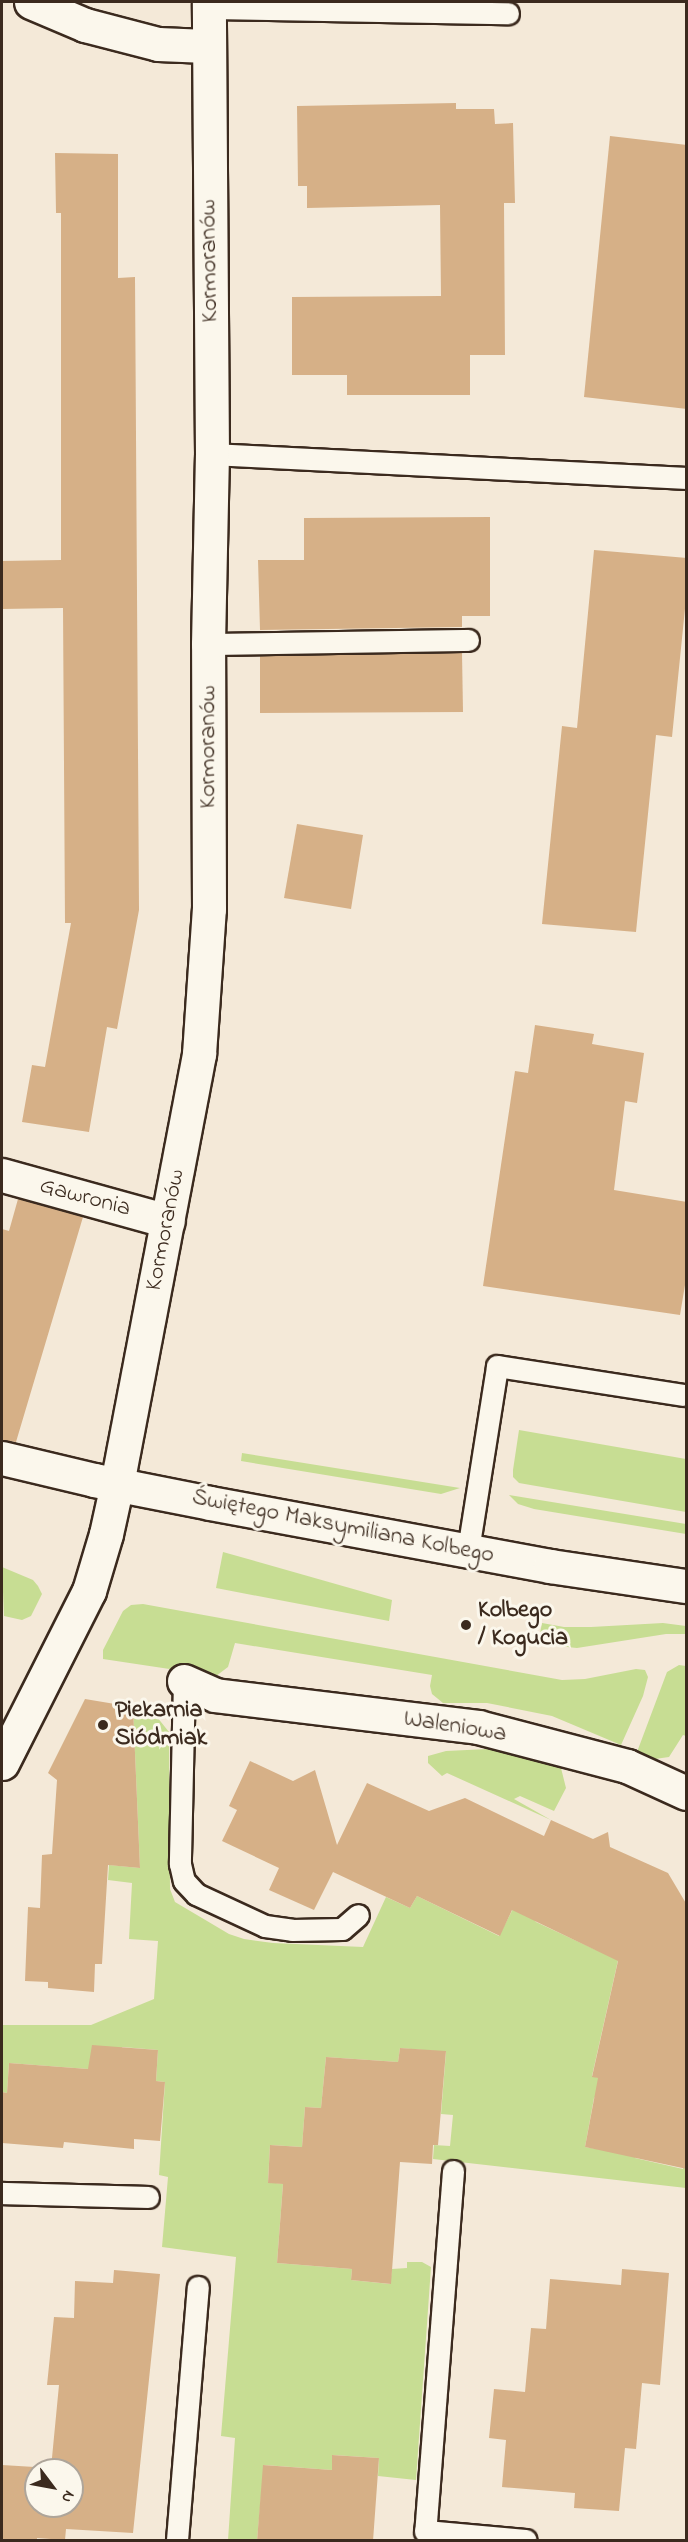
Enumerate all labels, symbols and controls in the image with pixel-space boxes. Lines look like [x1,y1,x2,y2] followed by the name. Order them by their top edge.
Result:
[195,199,225,323] street label: Kormoranów
[195,685,223,809] street label: Kormoranów
[140,1167,192,1293] street label: Kormoranów
[36,1172,134,1224] street label: Gawronia
[190,1484,496,1570] street label: Świętego Maksymiliana Kolbego
[478,1597,568,1653] place label: Kolbego / Kogucia
[459,1618,473,1632] marker: Kolbego / Kogucia
[115,1697,207,1753] place label: Piekarnia Siódmiak
[402,1705,508,1749] street label: Waleniowa
[96,1718,110,1732] marker: Piekarnia Siódmiak
[24,2458,84,2518] north arrow
[55,2486,81,2507] text: N

